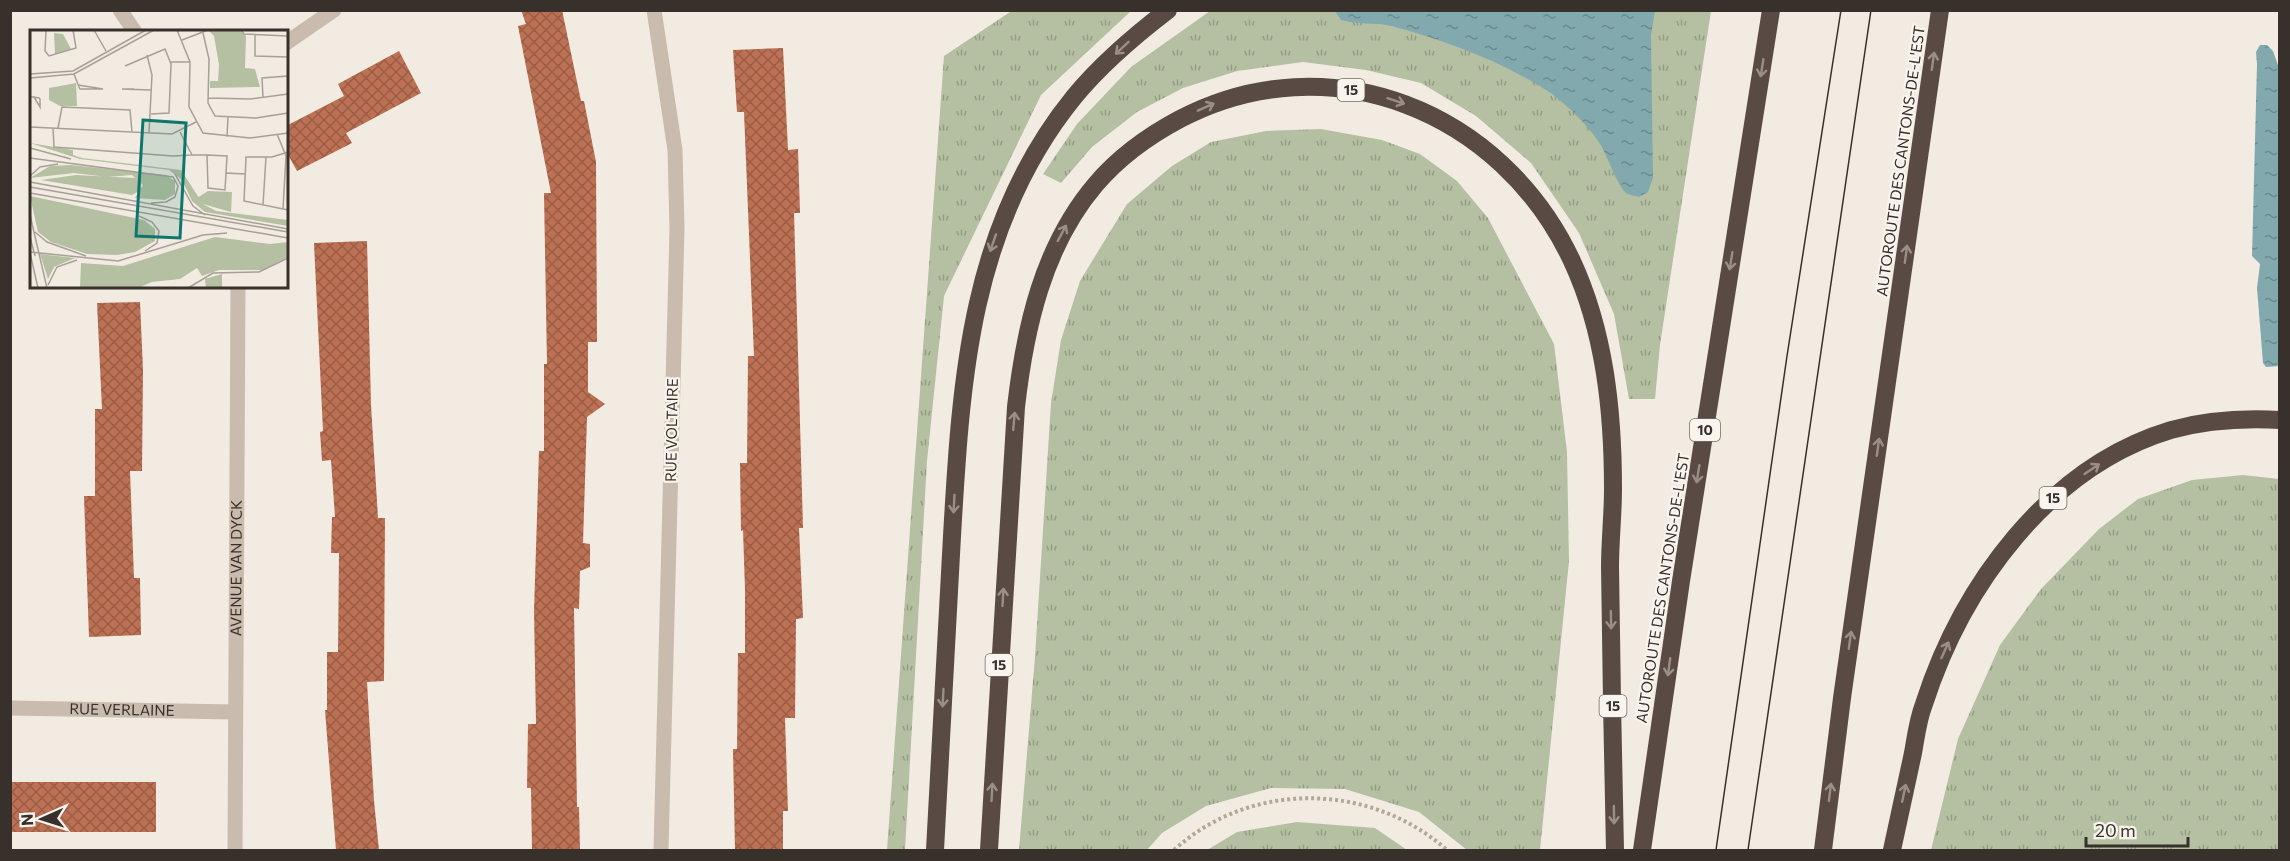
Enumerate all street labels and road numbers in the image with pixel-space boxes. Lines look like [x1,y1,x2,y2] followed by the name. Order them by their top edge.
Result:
[1872,24,1928,297] street label: AUTOROUTE DES CANTONS-DE-L'EST
[1338,79,1364,101] road number: 15
[661,378,681,482] street label: RUE VOLTAIRE
[1690,419,1720,441] road number: 10
[1632,451,1692,724] street label: AUTOROUTE DES CANTONS-DE-L'EST
[2040,487,2066,509] road number: 15
[226,500,245,636] street label: AVENUE VAN DYCK
[986,654,1012,676] road number: 15
[1600,695,1626,717] road number: 15
[69,699,175,719] street label: RUE VERLAINE

